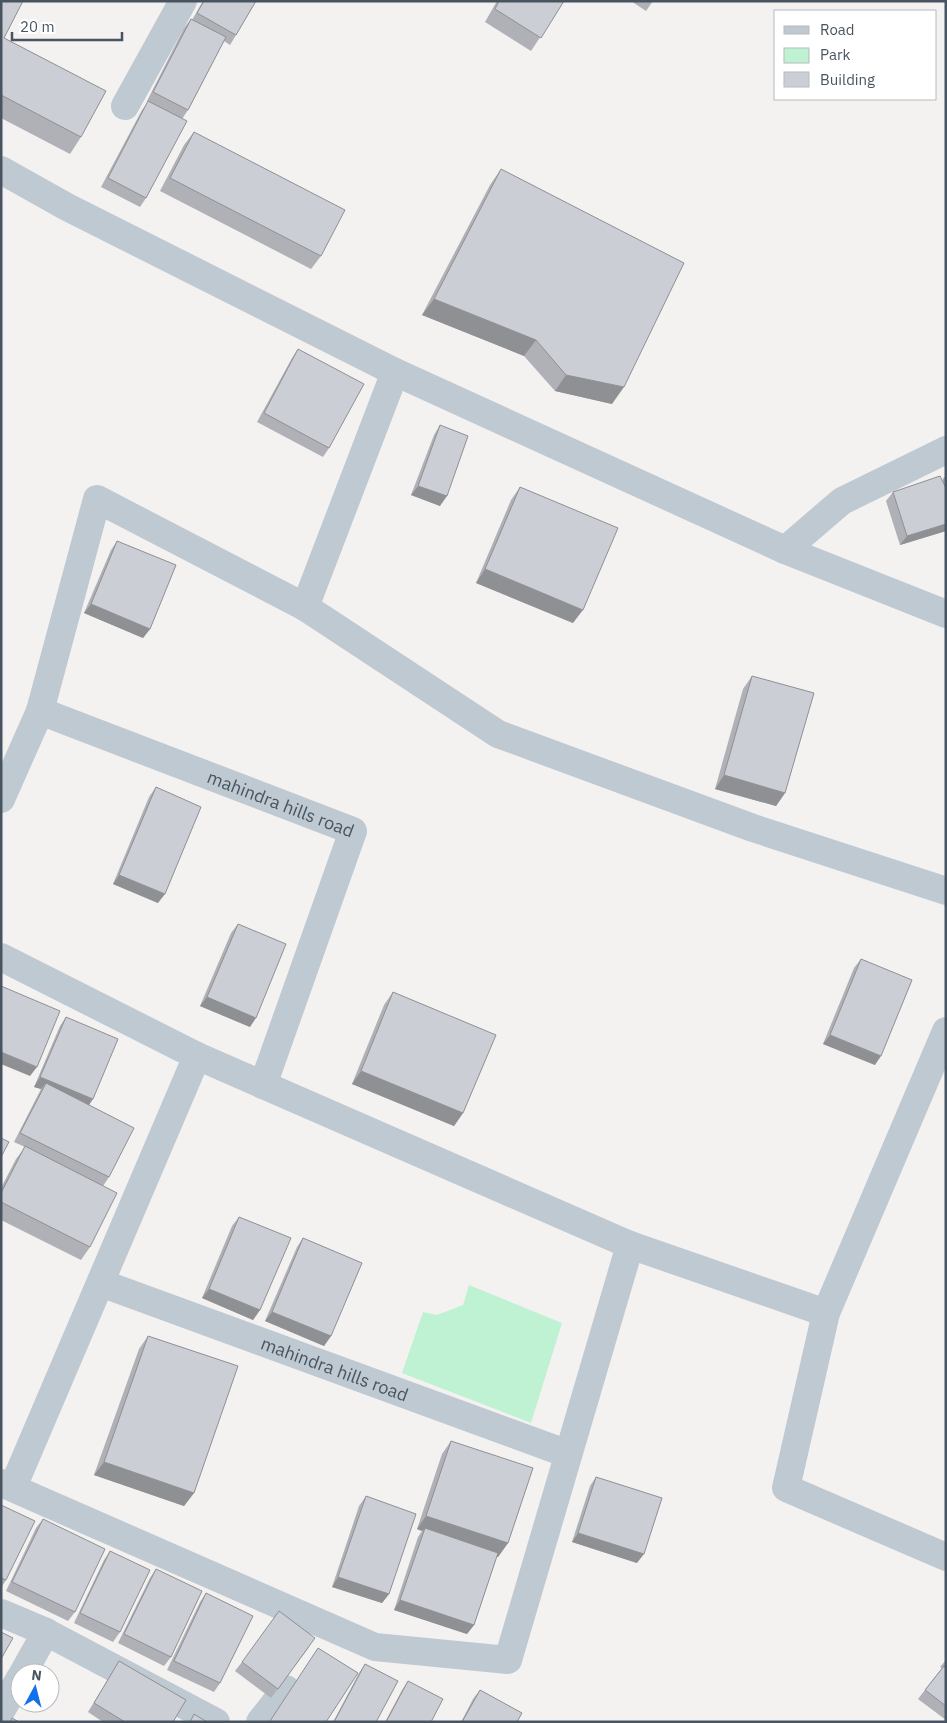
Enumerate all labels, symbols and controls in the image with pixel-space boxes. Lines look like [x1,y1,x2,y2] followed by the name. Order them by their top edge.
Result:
[12,10,122,42] scale bar
[774,10,937,100] legend
[20,17,55,36] text: 20 m
[820,20,855,39] text: Road
[820,45,850,64] text: Park
[820,70,875,89] text: Building
[204,765,358,842] street label: mahindra hills road
[258,1331,412,1406] street label: mahindra hills road
[10,1663,60,1713] north arrow
[30,1666,43,1685] text: N

